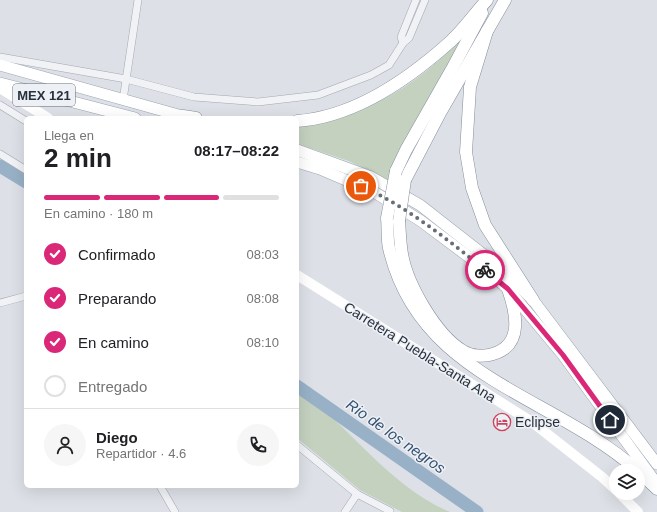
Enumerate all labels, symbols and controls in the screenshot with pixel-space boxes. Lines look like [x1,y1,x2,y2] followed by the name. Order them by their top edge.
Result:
[13,84,75,106] road number: MEX 121
[44,128,94,143] text: Llega en
[194,142,279,159] text: 08:17–08:22
[44,143,112,173] text: 2 min
[344,169,378,203] pin
[350,175,372,197] icon: bag
[44,206,153,221] text: En camino · 180 m
[44,243,66,265] icon: check
[78,246,156,263] text: Confirmado
[246,247,279,262] text: 08:03
[465,250,505,290] courier
[474,259,496,281] icon: bike
[44,287,66,309] icon: check
[78,290,156,307] text: Preparando
[246,291,279,306] text: 08:08
[341,299,499,406] street label: Carretera Puebla-Santa Ana
[44,331,66,353] icon: check
[78,334,149,351] text: En camino
[246,335,279,350] text: 08:10
[78,378,147,395] text: Entregado
[343,396,449,477] water label: Rio de los negros
[593,403,627,437] pin
[599,409,621,431] icon: home
[492,412,512,432] hotel icon: Eclipse
[515,414,560,430] place label: Eclipse
[44,424,86,466] button: person
[237,424,279,466] button: phone
[96,429,138,446] text: Diego
[96,446,186,461] text: Repartidor · 4.6
[609,464,645,500] map controls
[609,464,645,500] button: layers

